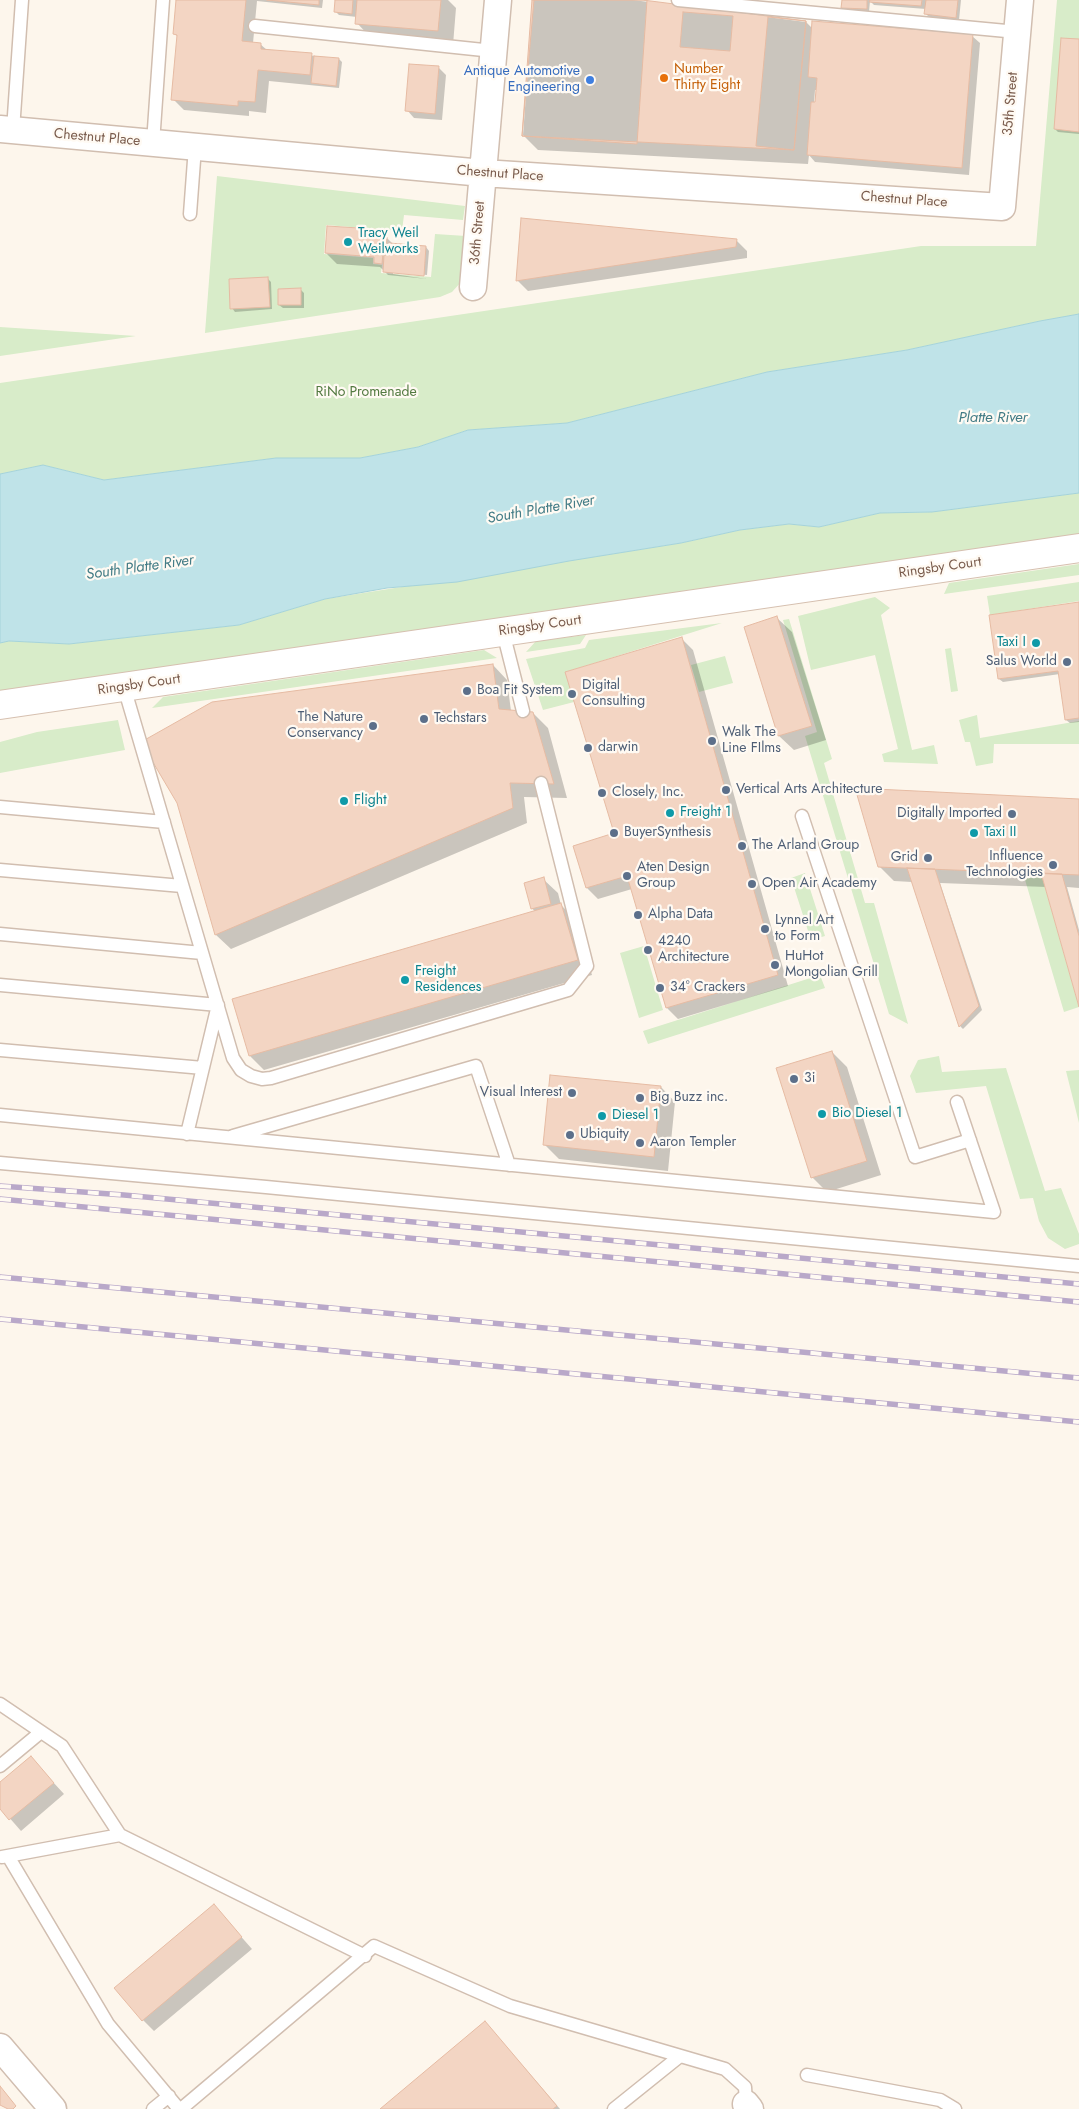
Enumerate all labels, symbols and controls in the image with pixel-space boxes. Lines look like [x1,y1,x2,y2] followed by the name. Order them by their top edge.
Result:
[674,62,740,94] place label: Number Thirty Eight
[464,64,580,96] place label: Antique Automotive Engineering
[1000,71,1022,137] street label: 35th Street
[658,72,670,84] marker: Number Thirty Eight
[584,74,596,86] marker: Antique Automotive Engineering
[53,126,141,150] street label: Chestnut Place
[456,163,544,185] street label: Chestnut Place
[860,189,948,211] street label: Chestnut Place
[467,200,489,266] street label: 36th Street
[358,226,419,258] place label: Tracy Weil Weilworks
[342,236,354,248] marker: Tracy Weil Weilworks
[315,385,417,401] park label: RiNo Promenade
[958,409,1028,427] water label: Platte River
[486,492,596,528] water label: South Platte River
[85,552,195,584] water label: South Platte River
[898,554,982,582] street label: Ringsby Court
[498,612,582,640] street label: Ringsby Court
[997,635,1026,651] place label: Taxi I
[1030,637,1042,649] marker: Taxi I
[986,654,1057,670] place label: Salus World
[1061,656,1073,668] marker: Salus World
[97,671,181,699] street label: Ringsby Court
[582,678,645,710] place label: Digital Consulting
[477,683,563,699] place label: Boa Fit System
[461,685,473,697] marker: Boa Fit System
[566,688,578,700] marker: Digital Consulting
[287,710,363,742] place label: The Nature Conservancy
[434,711,487,727] place label: Techstars
[418,713,430,725] marker: Techstars
[367,720,379,732] marker: The Nature Conservancy
[722,725,781,758] place label: Walk The Line FIlms
[706,735,718,747] marker: Walk The Line FIlms
[598,740,638,756] place label: darwin
[582,742,594,754] marker: darwin
[736,782,883,798] place label: Vertical Arts Architecture
[720,784,732,796] marker: Vertical Arts Architecture
[612,785,684,801] place label: Closely, Inc.
[596,787,608,799] marker: Closely, Inc.
[354,793,387,809] place label: Flight
[338,795,350,807] marker: Flight
[680,805,731,821] place label: Freight 1
[897,806,1002,822] place label: Digitally Imported
[664,807,676,819] marker: Freight 1
[1006,808,1018,820] marker: Digitally Imported
[624,825,711,841] place label: BuyerSynthesis
[984,825,1016,841] place label: Taxi II
[608,827,620,839] marker: BuyerSynthesis
[968,827,980,839] marker: Taxi II
[752,838,859,854] place label: The Arland Group
[736,840,748,852] marker: The Arland Group
[966,849,1043,882] place label: Influence Technologies
[891,850,918,866] place label: Grid
[922,852,934,864] marker: Grid
[1047,859,1059,871] marker: Influence Technologies
[637,860,710,892] place label: Aten Design Group
[621,870,633,882] marker: Aten Design Group
[762,876,877,892] place label: Open Air Academy
[746,878,758,890] marker: Open Air Academy
[648,907,713,923] place label: Alpha Data
[632,909,644,921] marker: Alpha Data
[775,913,833,946] place label: Lynnel Art to Form
[759,923,771,935] marker: Lynnel Art to Form
[658,934,729,966] place label: 4240 Architecture
[642,944,654,956] marker: 4240 Architecture
[785,949,878,982] place label: HuHot Mongolian Grill
[769,959,781,971] marker: HuHot Mongolian Grill
[415,964,481,996] place label: Freight Residences
[399,974,411,986] marker: Freight Residences
[670,980,745,996] place label: 34° Crackers
[654,982,666,994] marker: 34° Crackers
[804,1071,815,1087] place label: 3i
[788,1073,800,1085] marker: 3i
[480,1085,562,1101] place label: Visual Interest
[566,1087,578,1099] marker: Visual Interest
[650,1090,728,1106] place label: Big Buzz inc.
[634,1092,646,1104] marker: Big Buzz inc.
[832,1106,902,1122] place label: Bio Diesel 1
[612,1108,659,1124] place label: Diesel 1
[816,1108,828,1120] marker: Bio Diesel 1
[596,1110,608,1122] marker: Diesel 1
[580,1127,629,1143] place label: Ubiquity
[564,1129,576,1141] marker: Ubiquity
[650,1135,736,1151] place label: Aaron Templer
[634,1137,646,1149] marker: Aaron Templer

